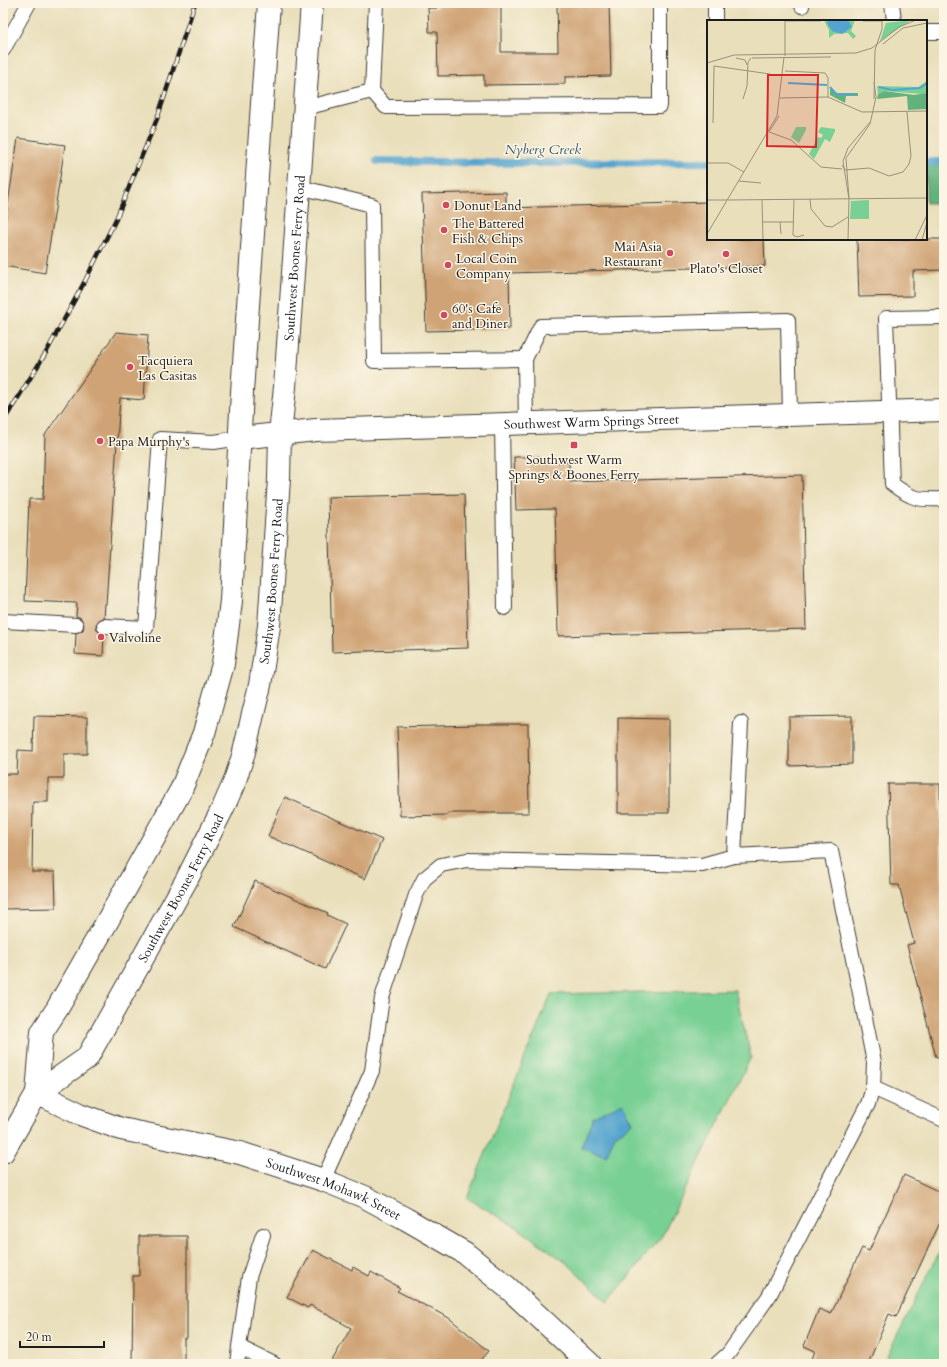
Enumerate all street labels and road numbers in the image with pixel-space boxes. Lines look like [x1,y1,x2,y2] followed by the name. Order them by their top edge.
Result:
[280,175,310,342] street label: Southwest Boones Ferry Road
[504,410,679,434] street label: Southwest Warm Springs Street
[255,498,288,665] street label: Southwest Boones Ferry Road
[134,811,229,966] street label: Southwest Boones Ferry Road
[263,1154,404,1225] street label: Southwest Mohawk Street

